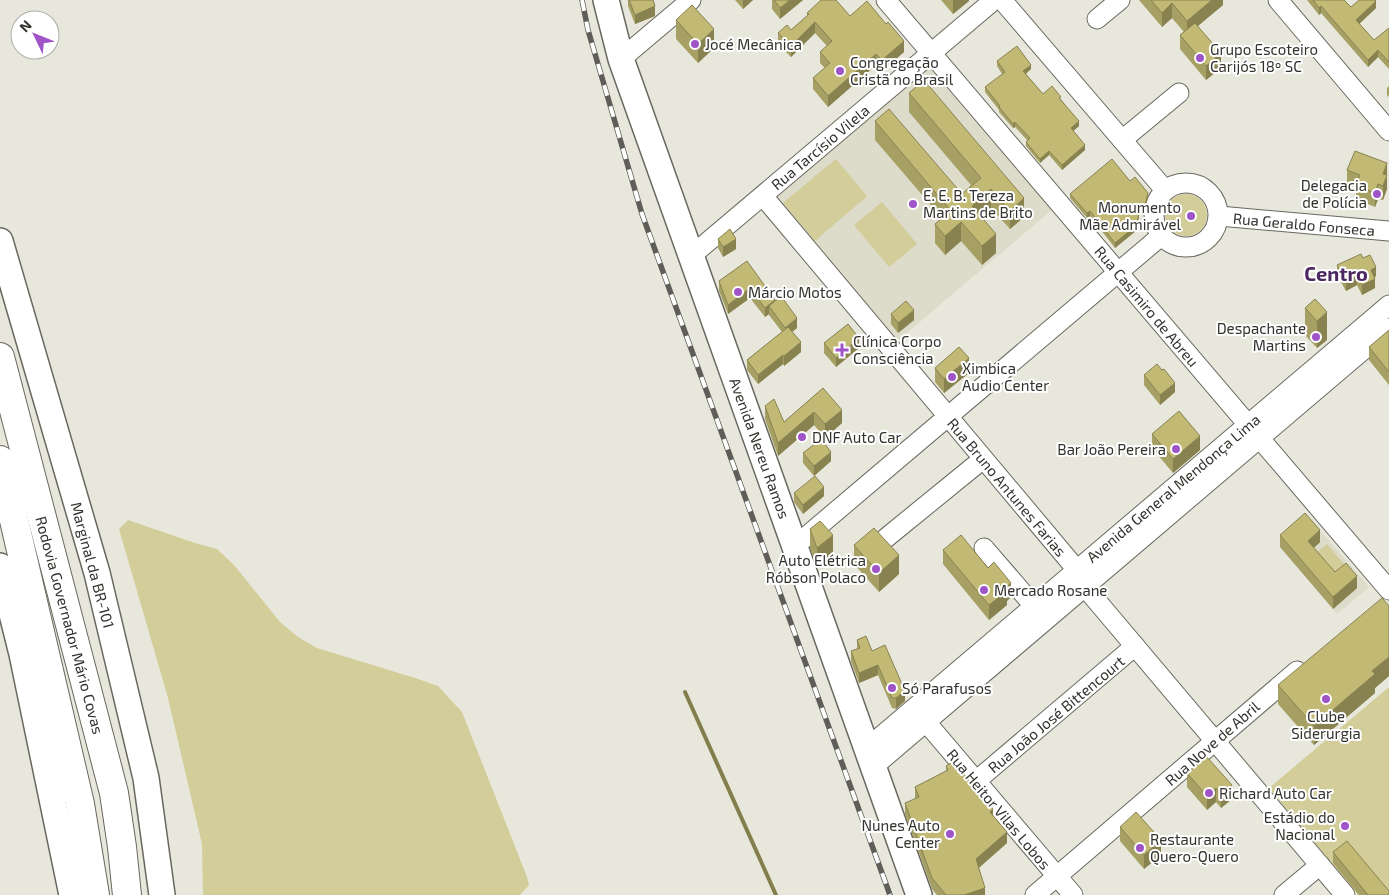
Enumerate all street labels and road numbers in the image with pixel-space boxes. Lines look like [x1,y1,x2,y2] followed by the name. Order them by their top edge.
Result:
[767,101,873,193] street label: Rua Tarcísio Vilela
[1232,209,1376,239] street label: Rua Geraldo Fonseca
[1091,242,1203,370] street label: Rua Casimiro de Abreu
[726,375,794,521] street label: Avenida Nereu Ramos
[1083,410,1264,567] street label: Avenida General Mendonça Lima
[944,414,1070,560] street label: Rua Bruno Antunes Farias
[68,500,118,630] street label: Marginal da BR-101
[32,514,108,736] street label: Rodovia Governador Mário Covas
[984,652,1128,776] street label: Rua João José Bittencourt
[1161,697,1263,789] street label: Rua Nove de Abril
[943,745,1055,873] street label: Rua Heitor Vilas Lobos

